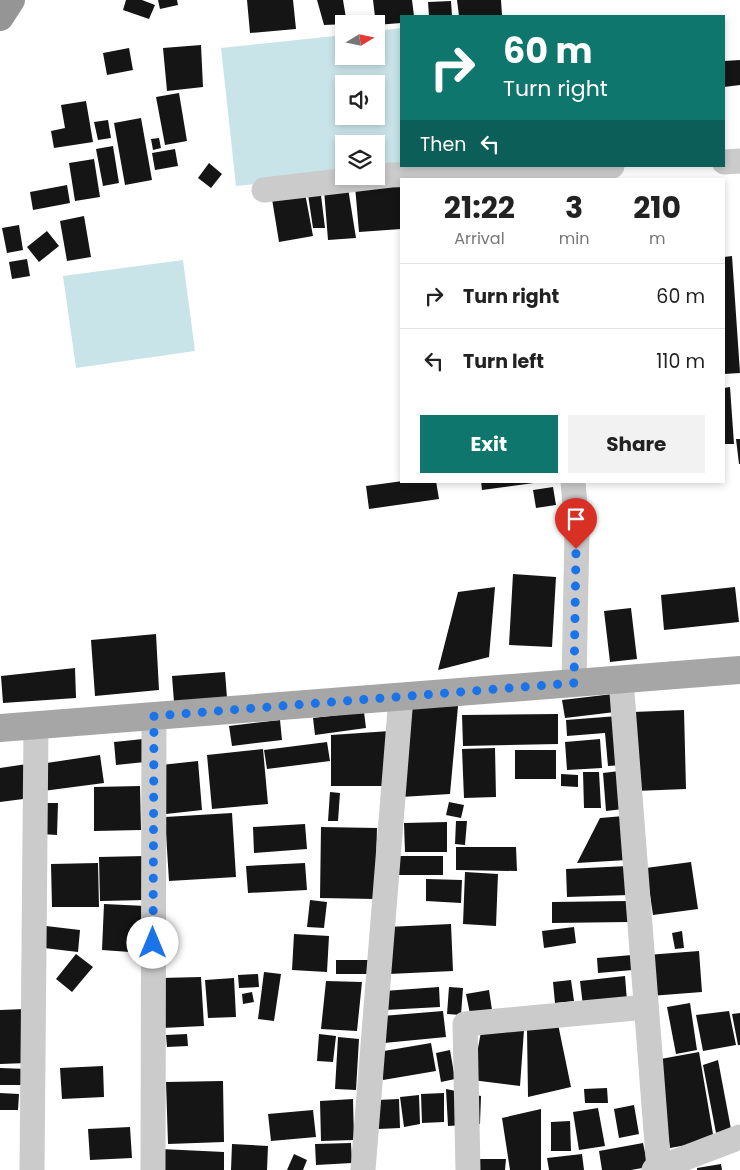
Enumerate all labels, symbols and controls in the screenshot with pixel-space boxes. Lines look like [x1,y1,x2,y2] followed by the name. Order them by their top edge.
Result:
[335,15,385,65] north arrow
[335,15,385,185] map controls
[503,26,593,75] text: 60 m
[420,35,485,100] icon: right
[503,73,608,104] text: Turn right
[335,75,385,125] button: sound
[476,130,504,158] icon: left
[420,131,466,158] text: Then
[335,135,385,185] button: layers
[444,186,515,229] text: 21:22
[565,186,583,229] text: 3
[633,186,681,229] text: 210
[454,227,505,250] text: Arrival
[559,227,589,250] text: min
[649,227,665,250] text: m
[420,282,448,310] icon: right
[463,283,559,310] text: Turn right
[656,283,705,310] text: 60 m
[420,347,448,375] icon: left
[463,348,544,375] text: Turn left
[656,348,705,375] text: 110 m
[420,415,558,473] button: Exit
[568,415,705,473] button: Share
[555,498,597,549] pin
[562,505,590,533] icon: arrive
[126,916,178,968] position arrow

